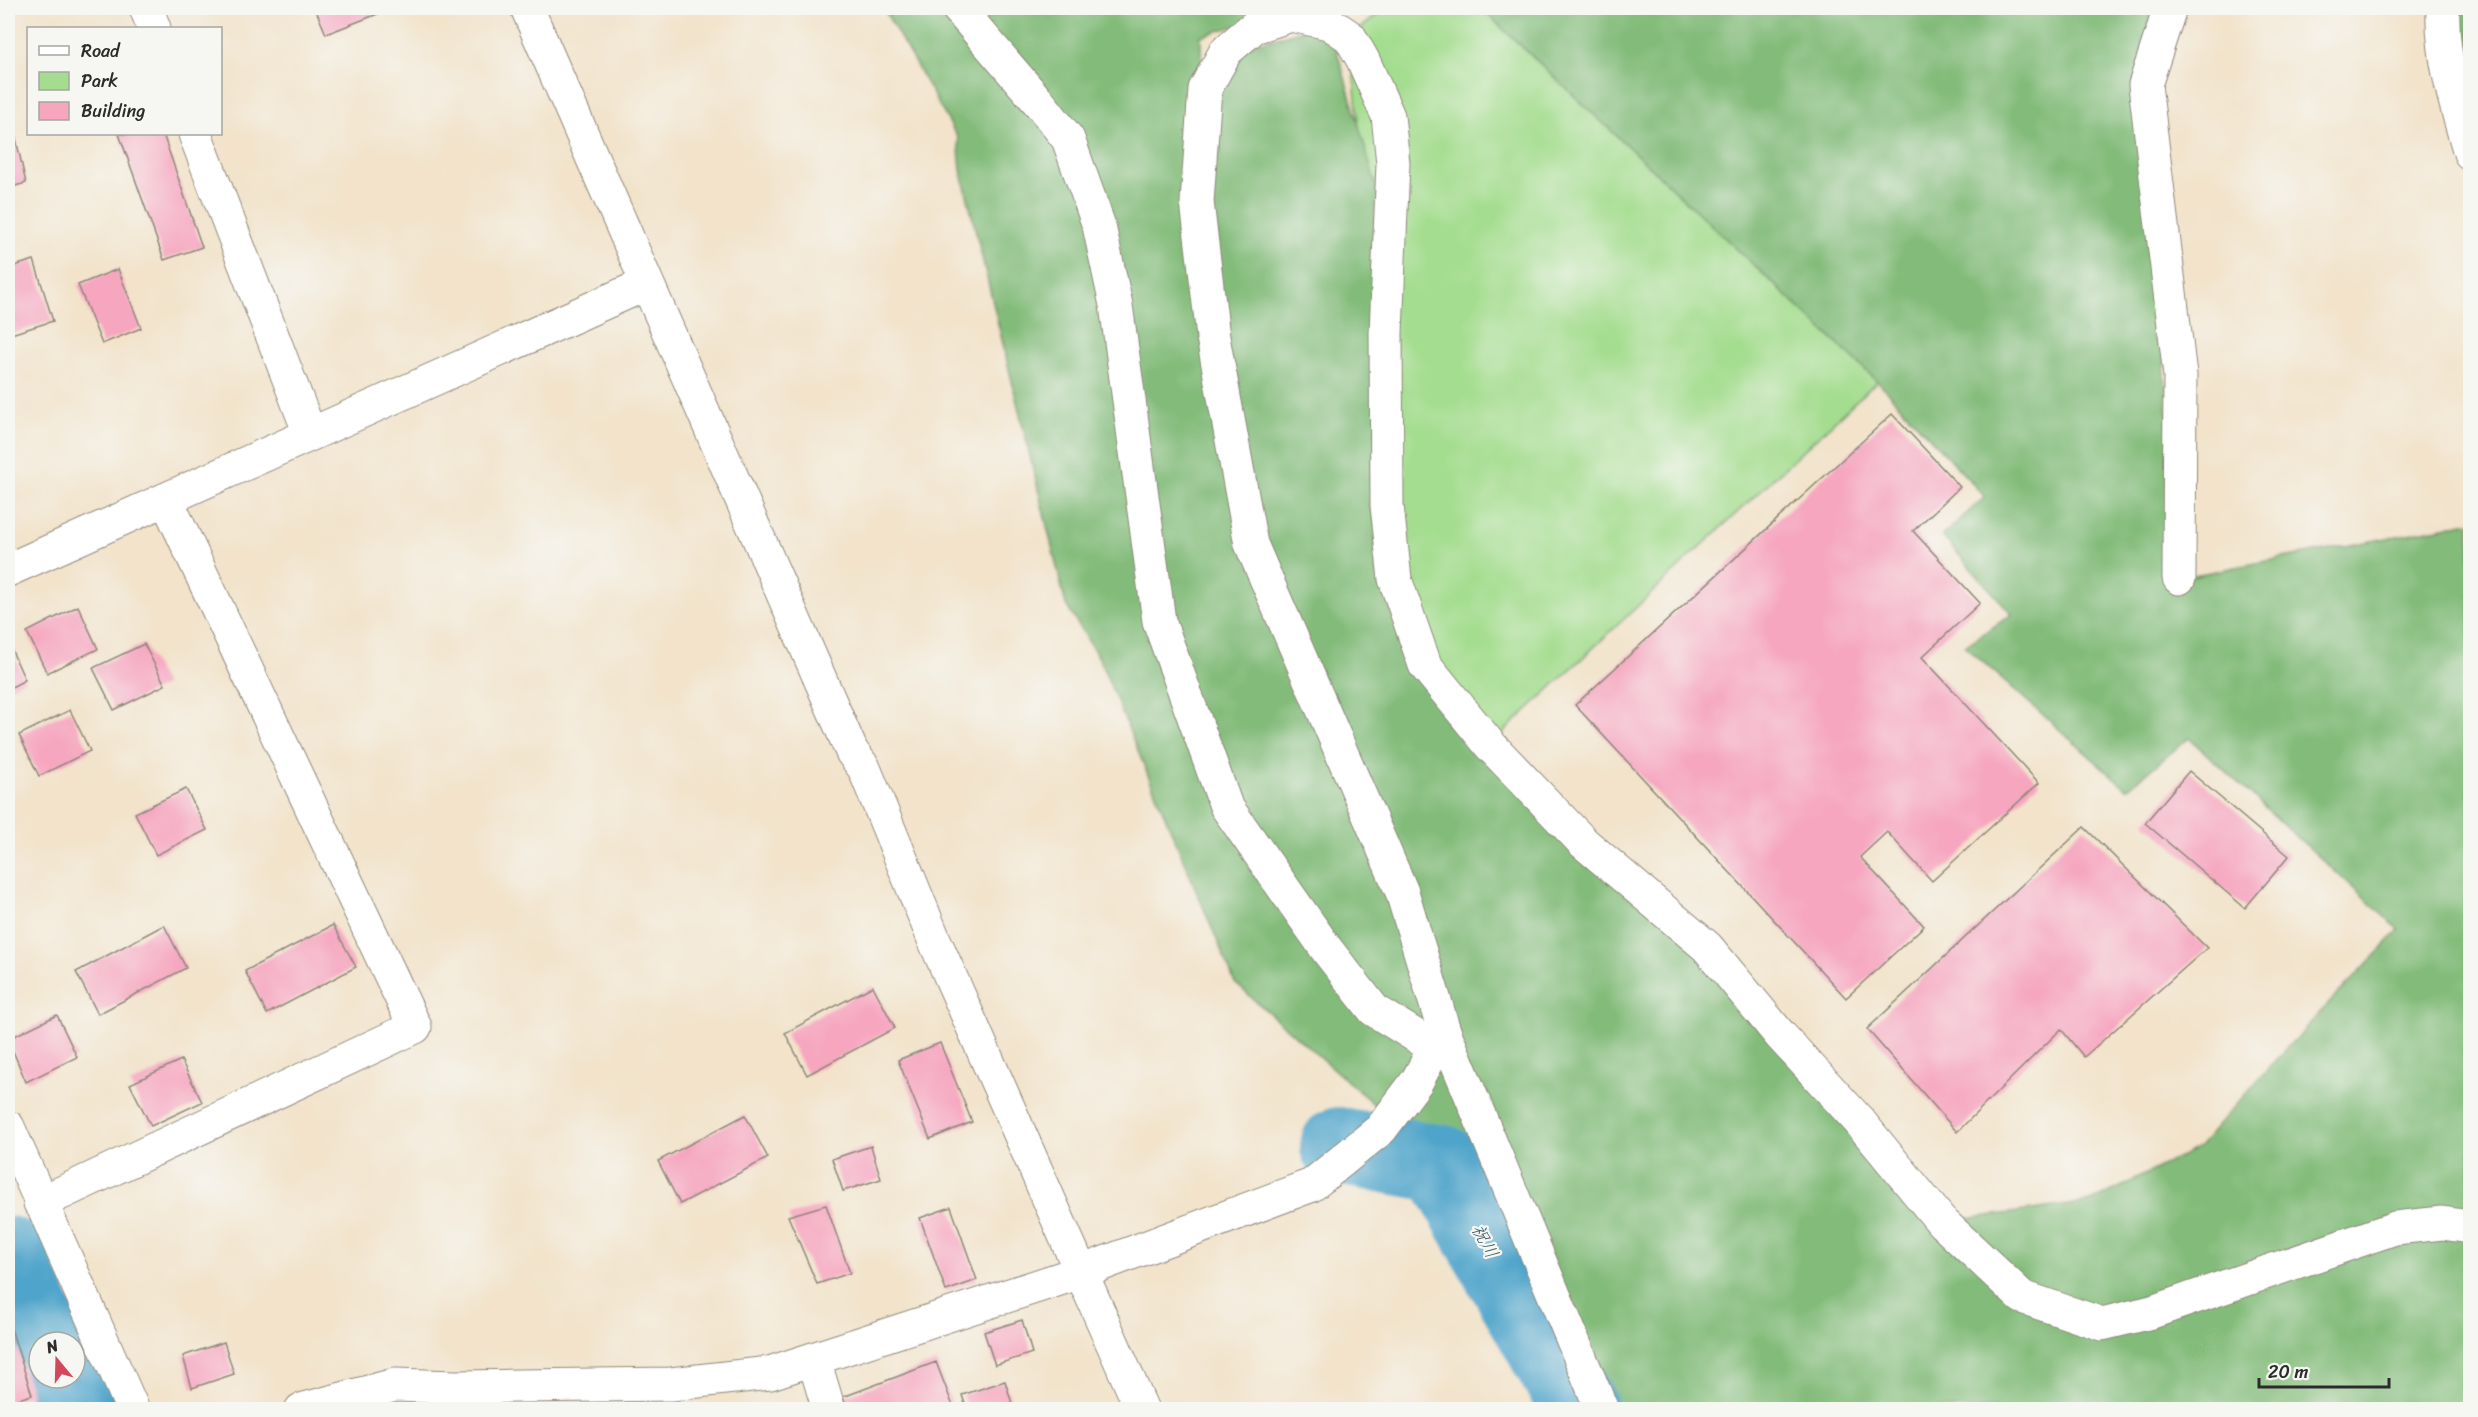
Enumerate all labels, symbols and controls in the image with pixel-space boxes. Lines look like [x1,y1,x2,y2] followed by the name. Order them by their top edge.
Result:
[27,27,222,135] legend
[81,35,121,67] text: Road
[81,65,118,97] text: Park
[81,95,145,127] text: Building
[1462,1217,1508,1265] water label: 祝川
[27,1330,87,1390] north arrow
[41,1330,63,1362] text: N
[2259,1351,2390,1389] scale bar
[2268,1356,2308,1388] text: 20 m

